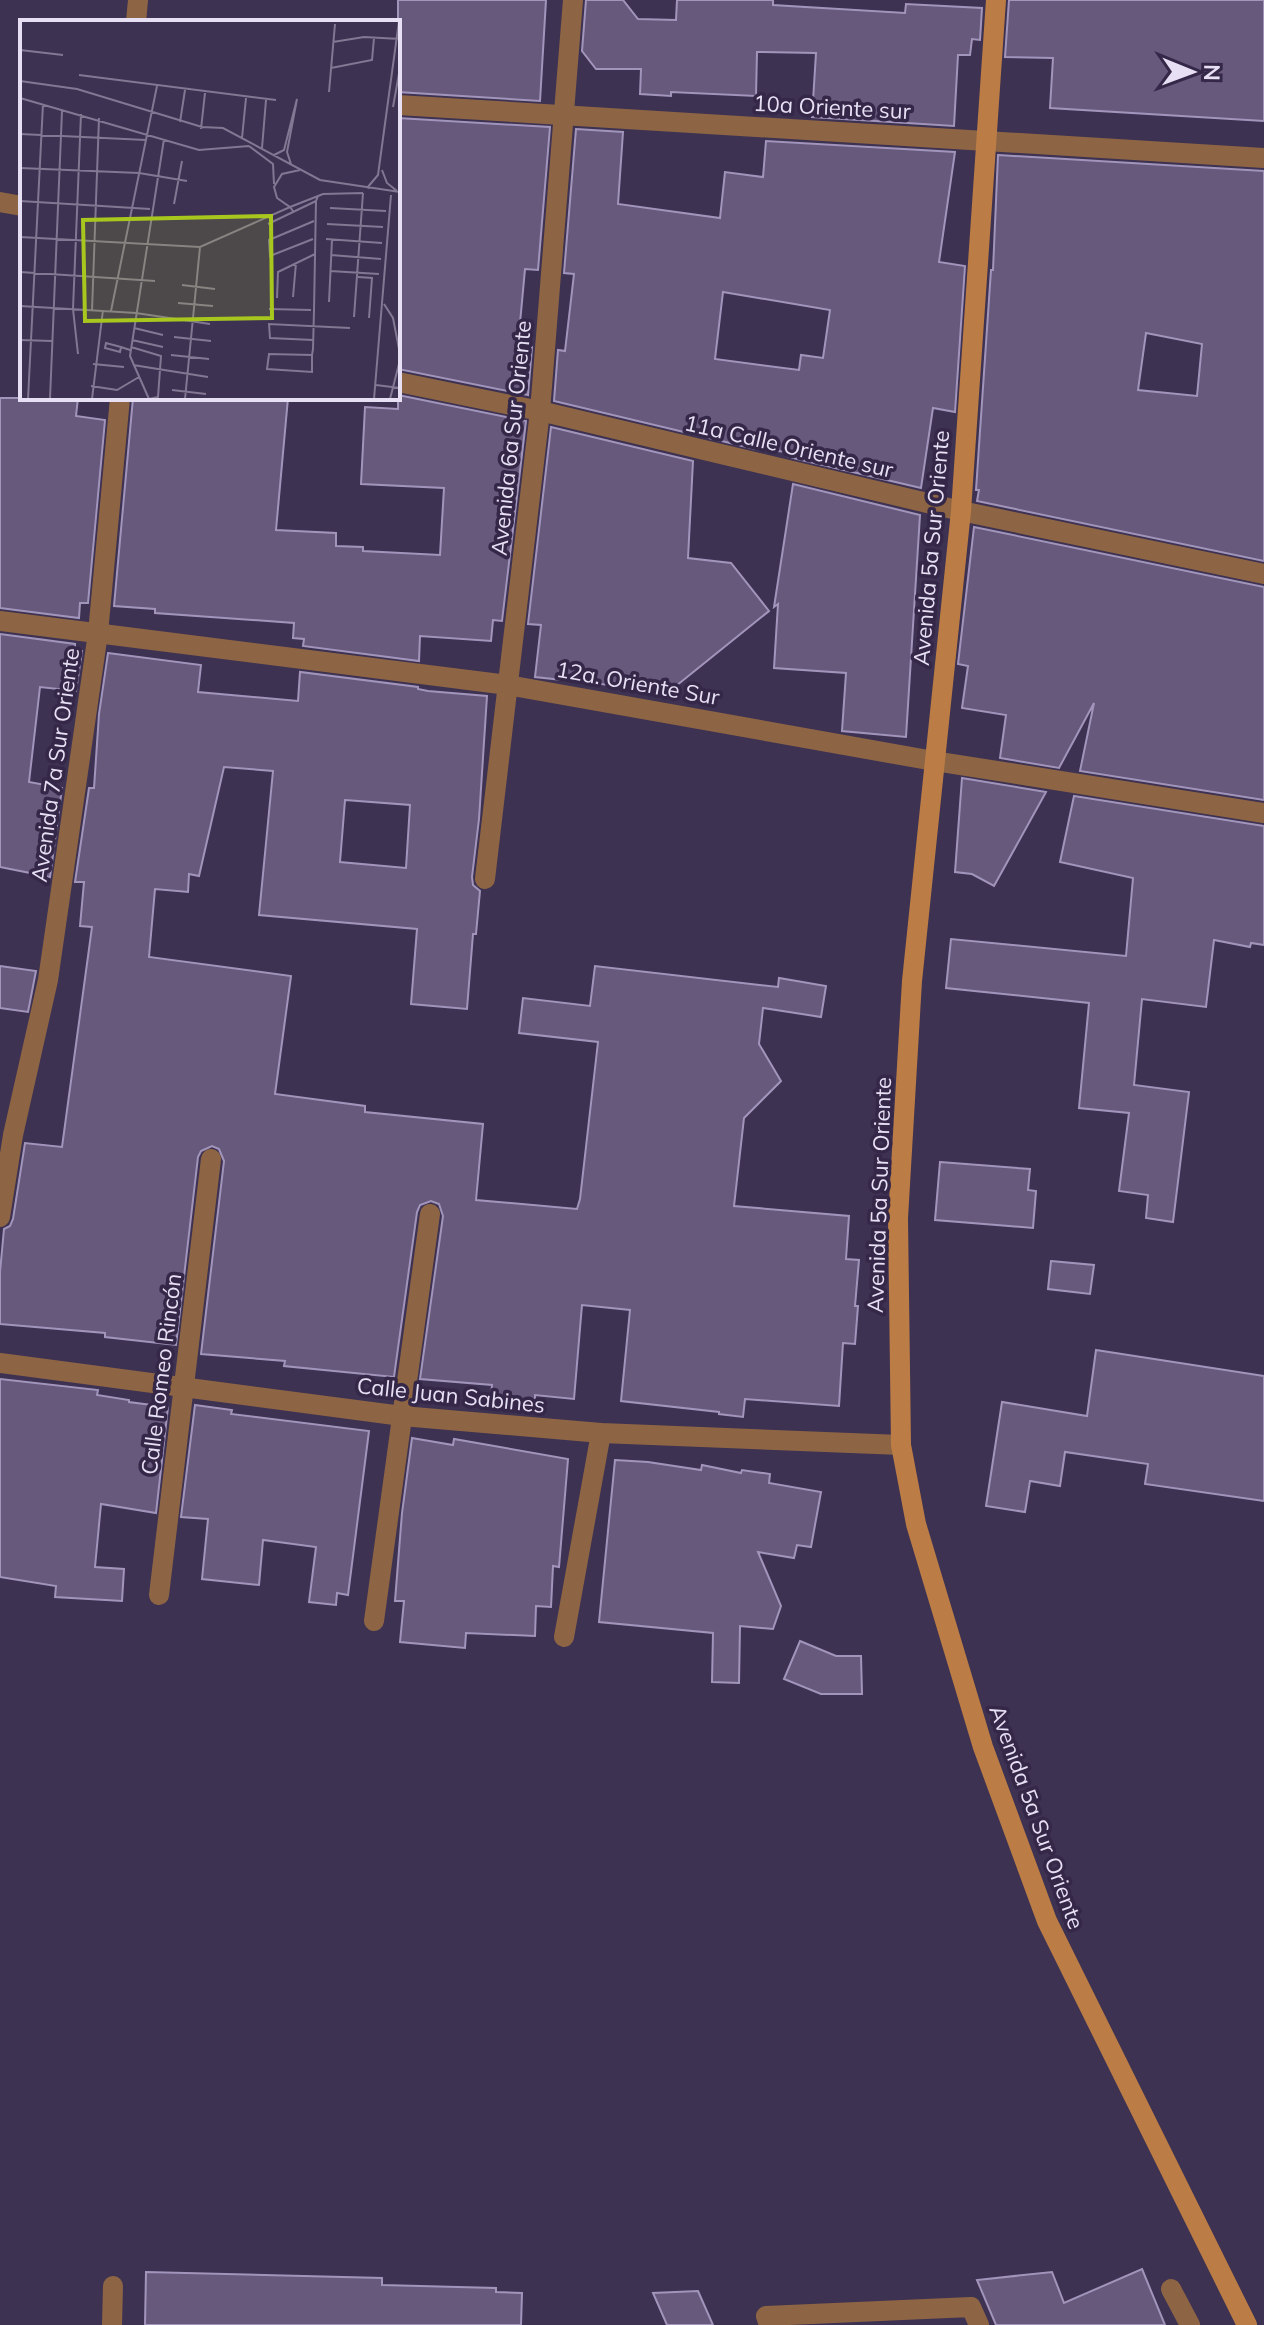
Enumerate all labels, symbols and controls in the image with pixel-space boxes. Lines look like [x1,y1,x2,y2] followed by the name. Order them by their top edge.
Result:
[20,20,400,400] inset map
[1152,32,1232,112] north arrow
[1198,64,1226,81] text: N
[753,89,911,125] street label: 10a Oriente sur
[485,319,537,557] street label: Avenida 6a Sur Oriente
[682,408,896,484] street label: 11a Calle Oriente sur
[907,429,955,667] street label: Avenida 5a Sur Oriente
[25,646,85,884] street label: Avenida 7a Sur Oriente
[554,655,722,711] street label: 12a. Oriente Sur
[861,1076,897,1314] street label: Avenida 5a Sur Oriente
[135,1272,187,1476] street label: Calle Romeo Rincón
[356,1371,546,1419] street label: Calle Juan Sabines
[983,1701,1091,1933] street label: Avenida 5a Sur Oriente

